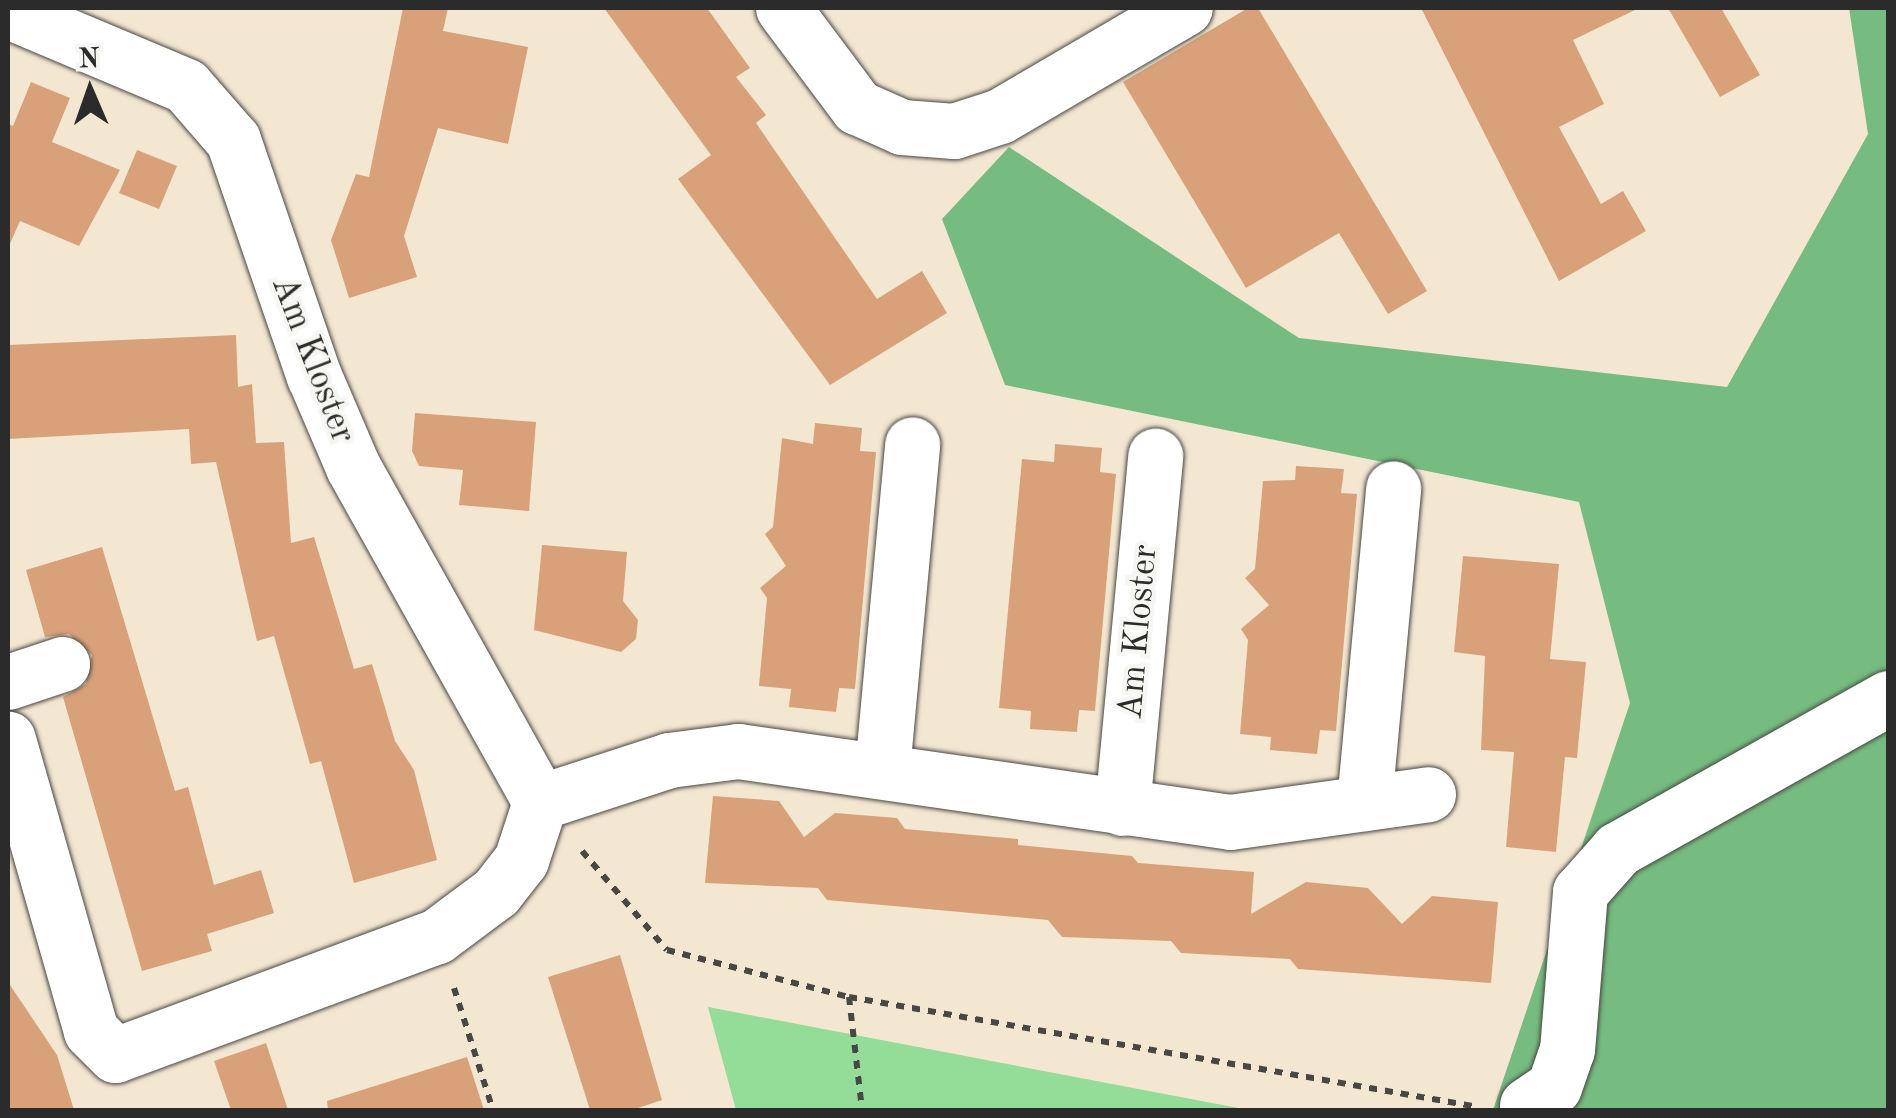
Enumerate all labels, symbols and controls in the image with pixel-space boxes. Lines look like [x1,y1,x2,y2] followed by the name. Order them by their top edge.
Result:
[40,40,140,140] north arrow
[78,46,100,74] text: N
[261,271,363,449] street label: Am Kloster
[1110,543,1168,721] street label: Am Kloster

